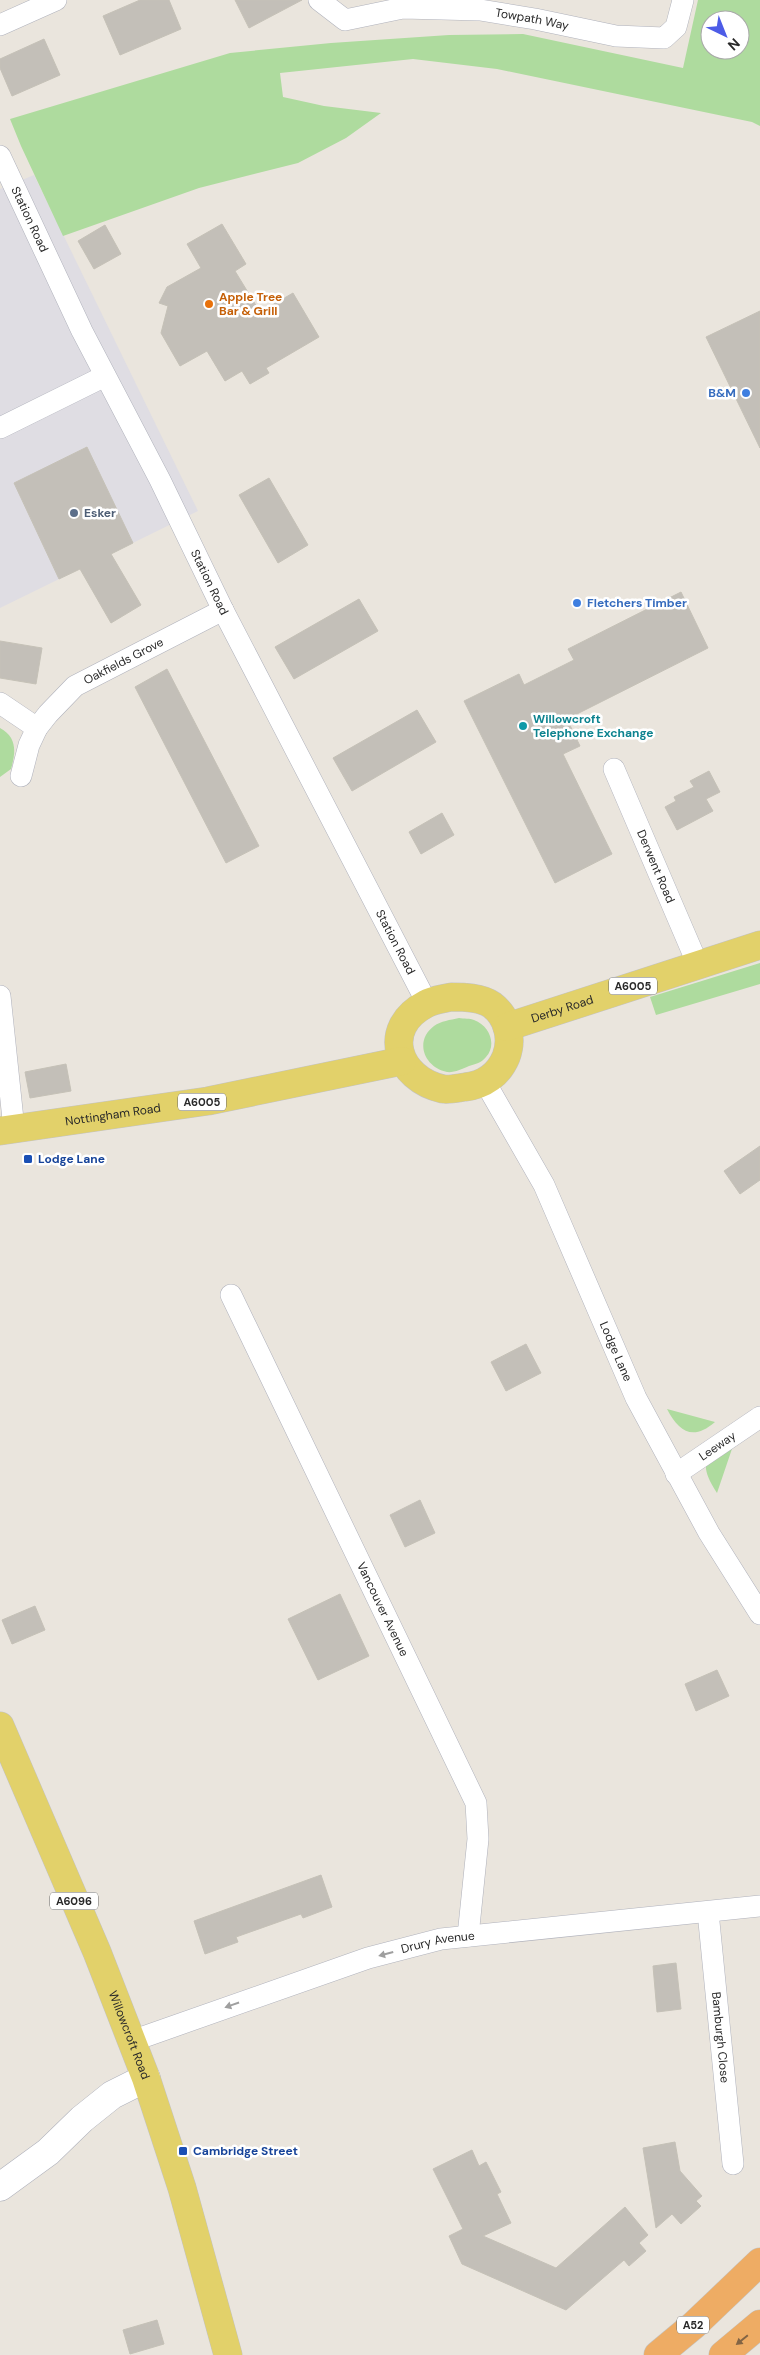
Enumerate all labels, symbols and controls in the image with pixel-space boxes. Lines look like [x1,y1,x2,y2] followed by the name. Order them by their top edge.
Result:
[494,5,571,34] street label: Towpath Way
[700,10,750,60] north arrow
[724,34,744,55] text: N
[7,184,52,255] street label: Station Road
[219,289,282,319] place label: Apple Tree Bar & Grill
[203,298,215,310] marker: Apple Tree Bar & Grill
[708,385,736,401] place label: B&M
[740,387,752,399] marker: B&M
[84,505,116,521] place label: Esker
[68,507,80,519] marker: Esker
[187,547,232,618] street label: Station Road
[587,595,687,611] place label: Fletchers Timber
[571,597,583,609] marker: Fletchers Timber
[81,634,166,688] street label: Oakfields Grove
[533,711,654,741] place label: Willowcroft Telephone Exchange
[517,720,529,732] marker: Willowcroft Telephone Exchange
[633,827,678,905] street label: Derwent Road
[372,907,419,977] street label: Station Road
[609,978,657,994] road number: A6005
[529,992,595,1027] street label: Derby Road
[178,1094,226,1110] road number: A6005
[64,1100,162,1130] street label: Nottingham Road
[38,1151,105,1167] place label: Lodge Lane
[22,1153,34,1165] marker: Lodge Lane
[596,1319,636,1384] street label: Lodge Lane
[696,1427,739,1464] street label: Leeway
[353,1559,412,1659] street label: Vancouver Avenue
[50,1892,98,1910] road number: A6096
[399,1928,476,1957] street label: Drury Avenue
[379,1950,394,1958] one-way arrow
[105,1988,154,2082] street label: Willowcroft Road
[708,1991,733,2084] street label: Bamburgh Close
[225,2002,240,2009] one-way arrow
[193,2143,298,2159] place label: Cambridge Street
[177,2145,189,2157] marker: Cambridge Street
[677,2316,709,2334] road number: A52
[735,2334,748,2345] one-way arrow

